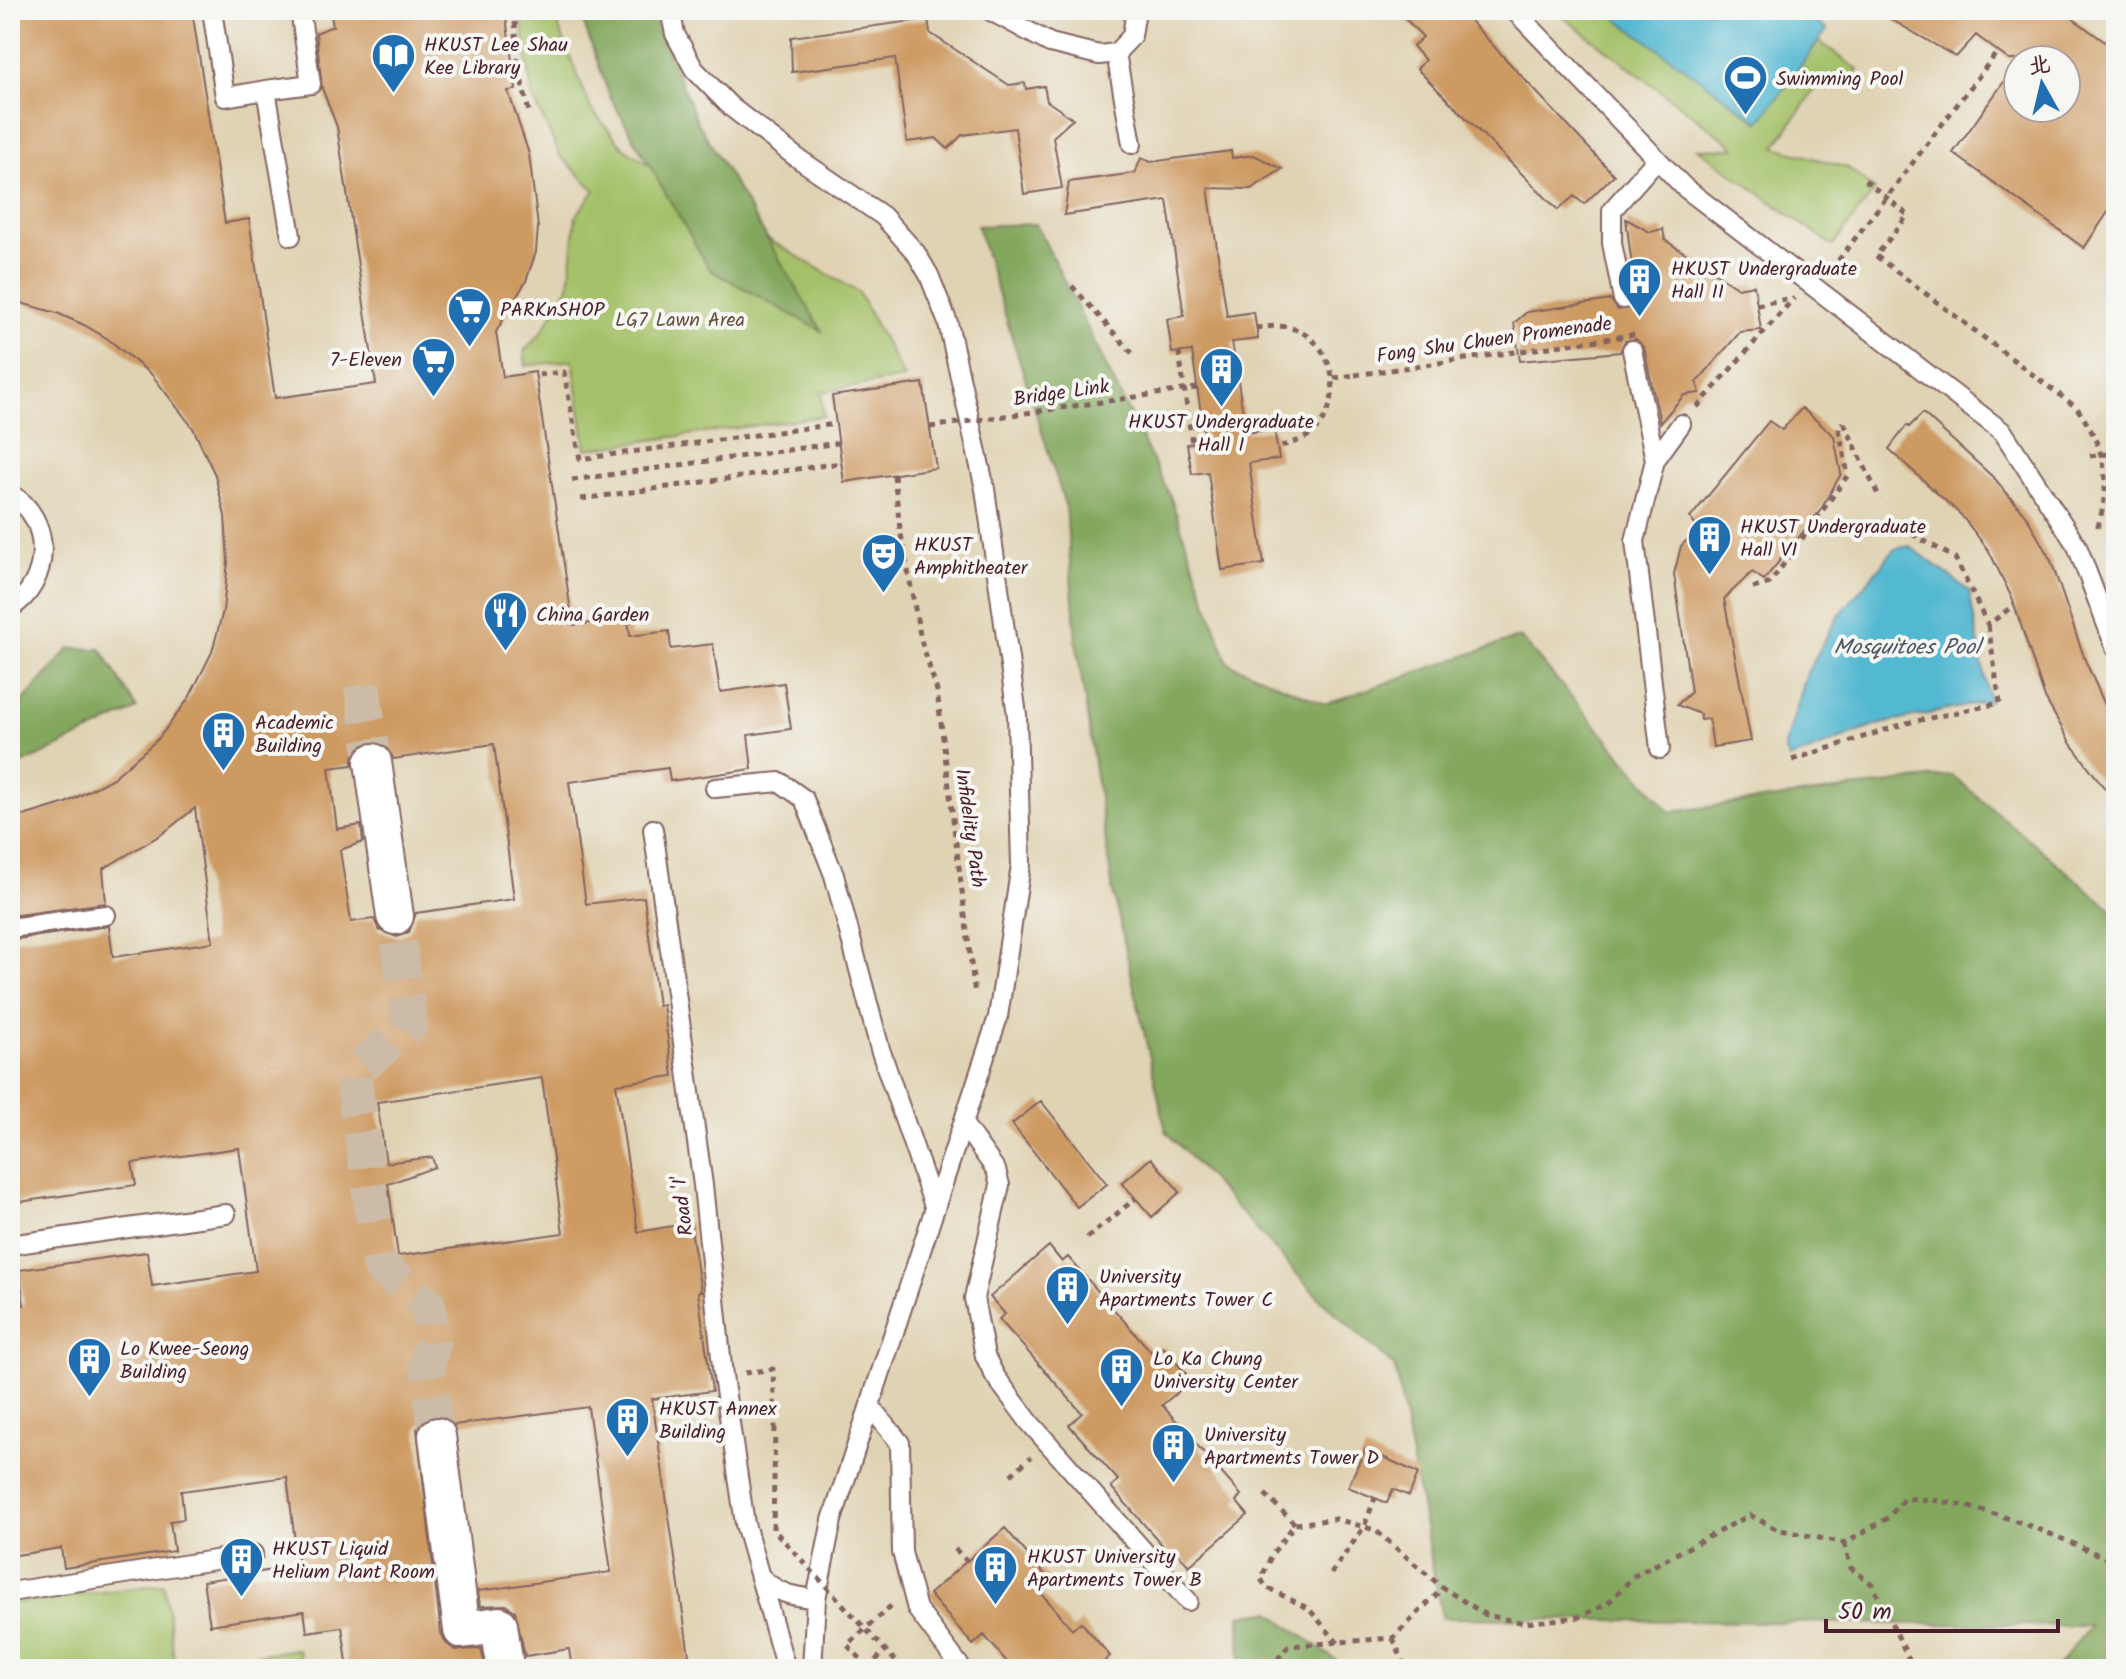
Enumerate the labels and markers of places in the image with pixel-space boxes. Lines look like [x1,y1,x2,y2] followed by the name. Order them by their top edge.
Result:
[424,30,568,85] place label: HKUST Lee Shau Kee Library
[369,32,417,95] library icon: HKUST Lee Shau Kee Library
[1721,54,1769,117] sports icon: Swimming Pool
[1776,64,1904,96] place label: Swimming Pool
[1671,254,1857,309] place label: HKUST Undergraduate Hall II
[1616,255,1664,318] building icon: HKUST Undergraduate Hall II
[445,285,493,348] supermarket icon: PARKnSHOP
[500,295,605,327] place label: PARKnSHOP
[409,335,457,398] supermarket icon: 7-Eleven
[330,345,402,377] place label: 7-Eleven
[1197,345,1245,408] building icon: HKUST Undergraduate Hall I
[1128,407,1314,462] place label: HKUST Undergraduate Hall I
[1740,512,1926,567] place label: HKUST Undergraduate Hall VI
[1685,514,1733,577] building icon: HKUST Undergraduate Hall VI
[914,530,1029,585] place label: HKUST Amphitheater
[859,531,907,594] theatre icon: HKUST Amphitheater
[481,590,529,653] restaurant icon: China Garden
[536,600,649,632] place label: China Garden
[255,708,334,763] place label: Academic Building
[200,710,248,773] building icon: Academic Building
[1099,1262,1273,1317] place label: University Apartments Tower C
[1044,1264,1092,1327] building icon: University Apartments Tower C
[120,1334,249,1389] place label: Lo Kwee-Seong Building
[65,1336,113,1399] building icon: Lo Kwee-Seong Building
[1153,1344,1299,1399] place label: Lo Ka Chung University Center
[1098,1346,1146,1409] building icon: Lo Ka Chung University Center
[659,1394,777,1449] place label: HKUST Annex Building
[604,1396,652,1459] building icon: HKUST Annex Building
[1204,1420,1379,1475] place label: University Apartments Tower D
[1149,1421,1197,1484] building icon: University Apartments Tower D
[272,1534,435,1589] place label: HKUST Liquid Helium Plant Room
[217,1535,265,1598] building icon: HKUST Liquid Helium Plant Room
[1027,1542,1202,1597] place label: HKUST University Apartments Tower B
[972,1543,1020,1606] building icon: HKUST University Apartments Tower B

